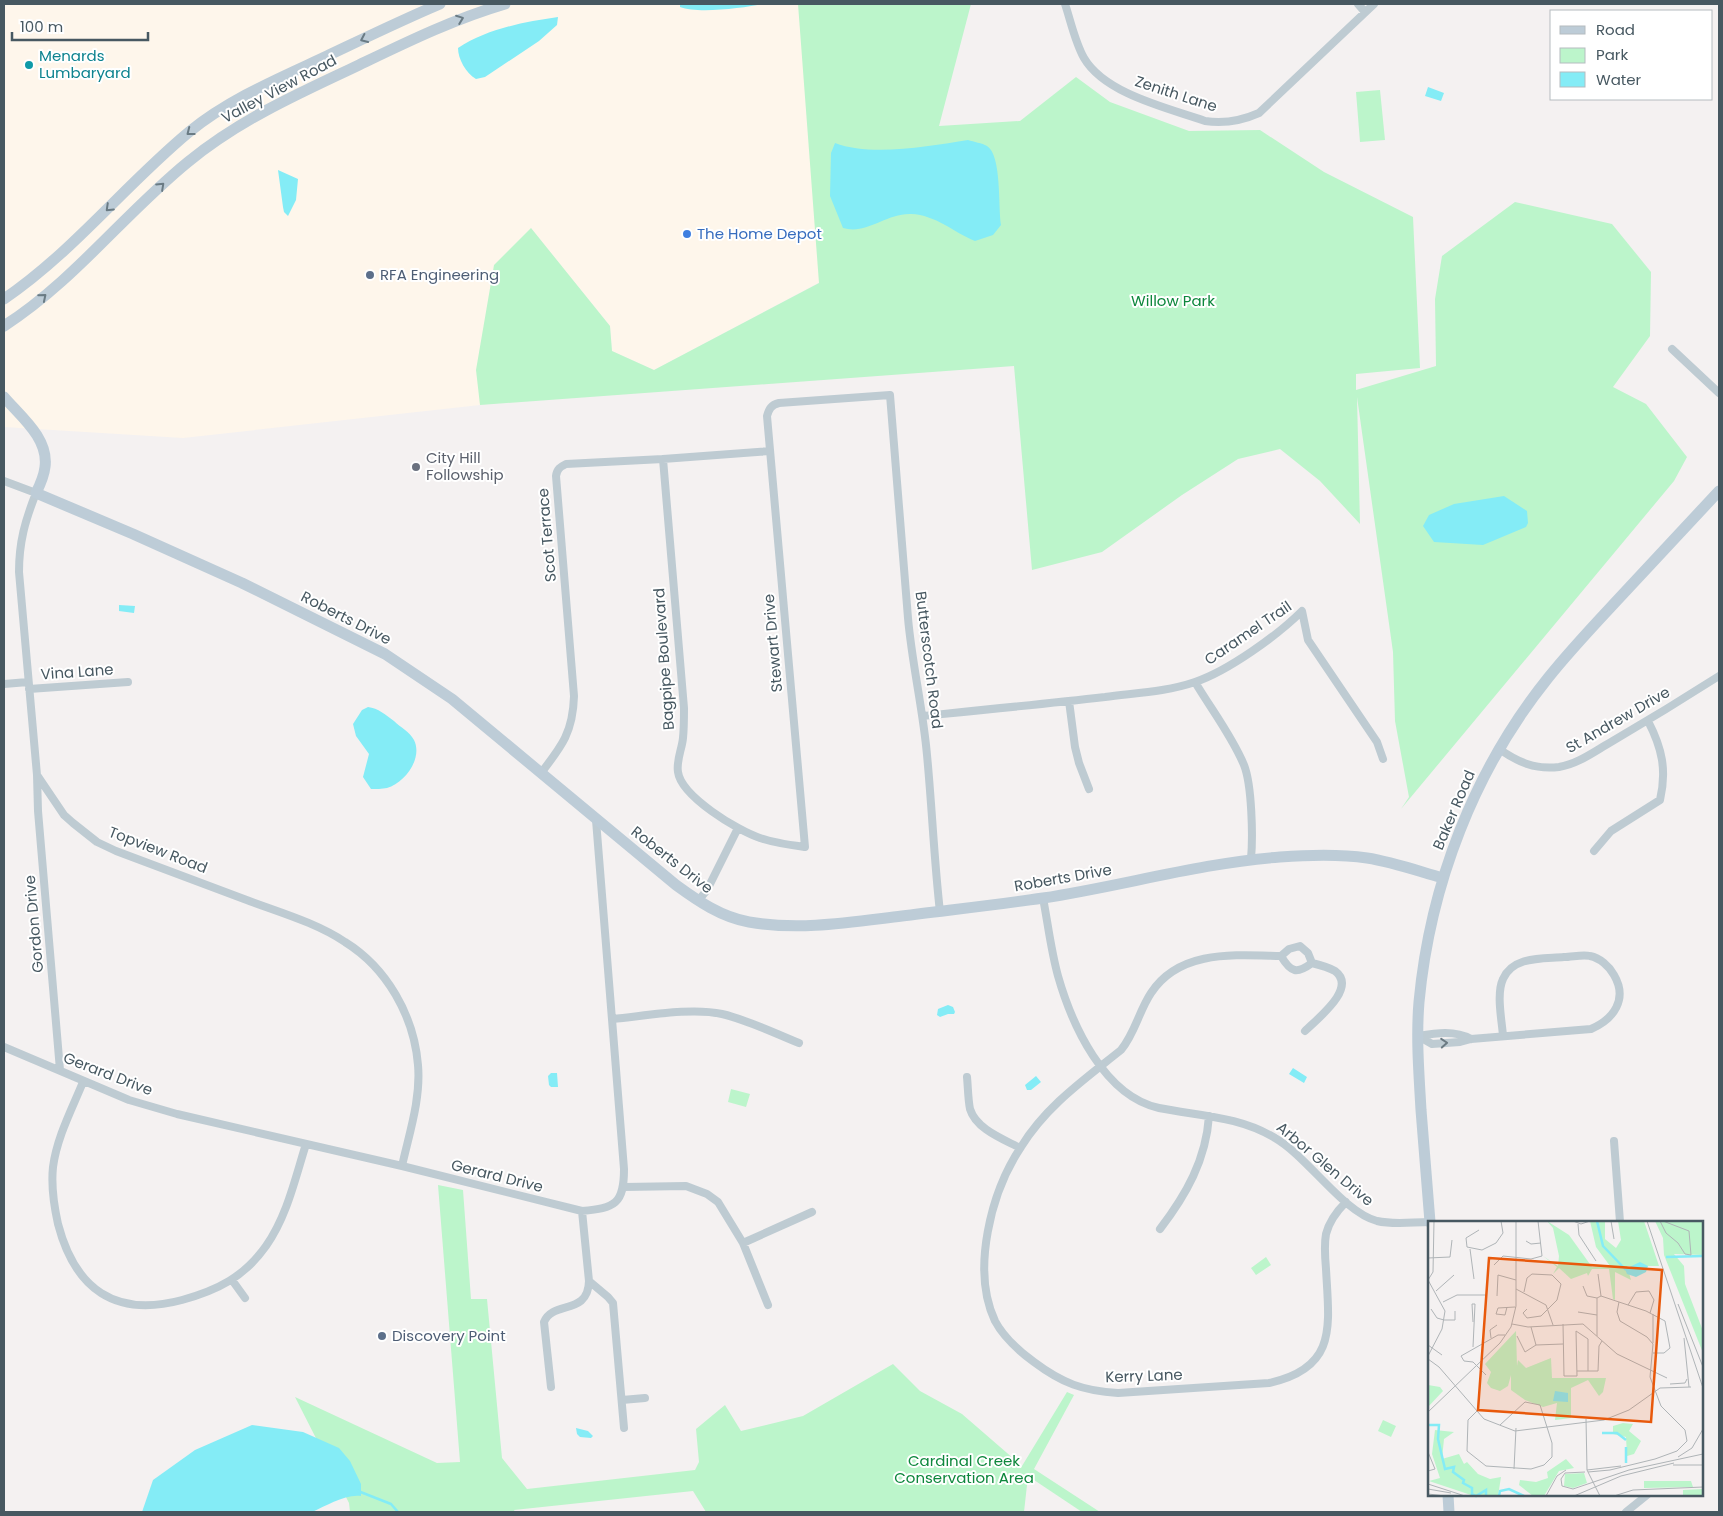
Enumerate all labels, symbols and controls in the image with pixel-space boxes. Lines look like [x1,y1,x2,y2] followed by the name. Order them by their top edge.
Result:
[12,10,149,42] scale bar
[1550,10,1713,100] legend
[455,14,464,25] one-way arrow
[20,16,63,37] text: 100 m
[1596,19,1635,40] text: Road
[360,32,369,43] one-way arrow
[1596,44,1628,65] text: Park
[39,45,131,83] place label: Menards Lumbaryard
[217,49,340,128] street label: Valley View Road
[23,59,35,71] marker: Menards Lumbaryard
[1596,69,1642,90] text: Water
[1132,70,1220,117] street label: Zenith Lane
[187,126,196,134] one-way arrow
[156,183,165,192] one-way arrow
[105,202,114,211] one-way arrow
[697,223,822,244] place label: The Home Depot
[681,228,693,240] marker: The Home Depot
[380,264,499,285] place label: RFA Engineering
[364,269,376,281] marker: RFA Engineering
[1131,290,1215,311] park label: Willow Park
[37,294,46,303] one-way arrow
[426,447,504,485] place label: City Hill Followship
[410,461,422,473] marker: City Hill Followship
[532,487,561,583] street label: Scot Terrace
[298,586,395,649] street label: Roberts Drive
[648,587,679,731] street label: Bagpipe Boulevard
[911,590,948,730] street label: Butterscotch Road
[758,593,787,693] street label: Stewart Drive
[1200,596,1296,670] street label: Caramel Trail
[40,658,114,685] street label: Vina Lane
[1562,681,1674,758] street label: St Andrew Drive
[1427,767,1480,853] street label: Baker Road
[106,821,211,878] street label: Topview Road
[627,821,718,898] street label: Roberts Drive
[1013,859,1113,896] street label: Roberts Drive
[19,874,48,974] street label: Gordon Drive
[1440,1038,1448,1049] one-way arrow
[61,1047,156,1100] street label: Gerard Drive
[1272,1117,1378,1211] street label: Arbor Glen Drive
[449,1154,545,1197] street label: Gerard Drive
[1428,1221,1703,1496] inset map
[392,1325,506,1346] place label: Discovery Point
[376,1330,388,1342] marker: Discovery Point
[1105,1364,1183,1387] street label: Kerry Lane
[894,1450,1034,1488] park label: Cardinal Creek Conservation Area

